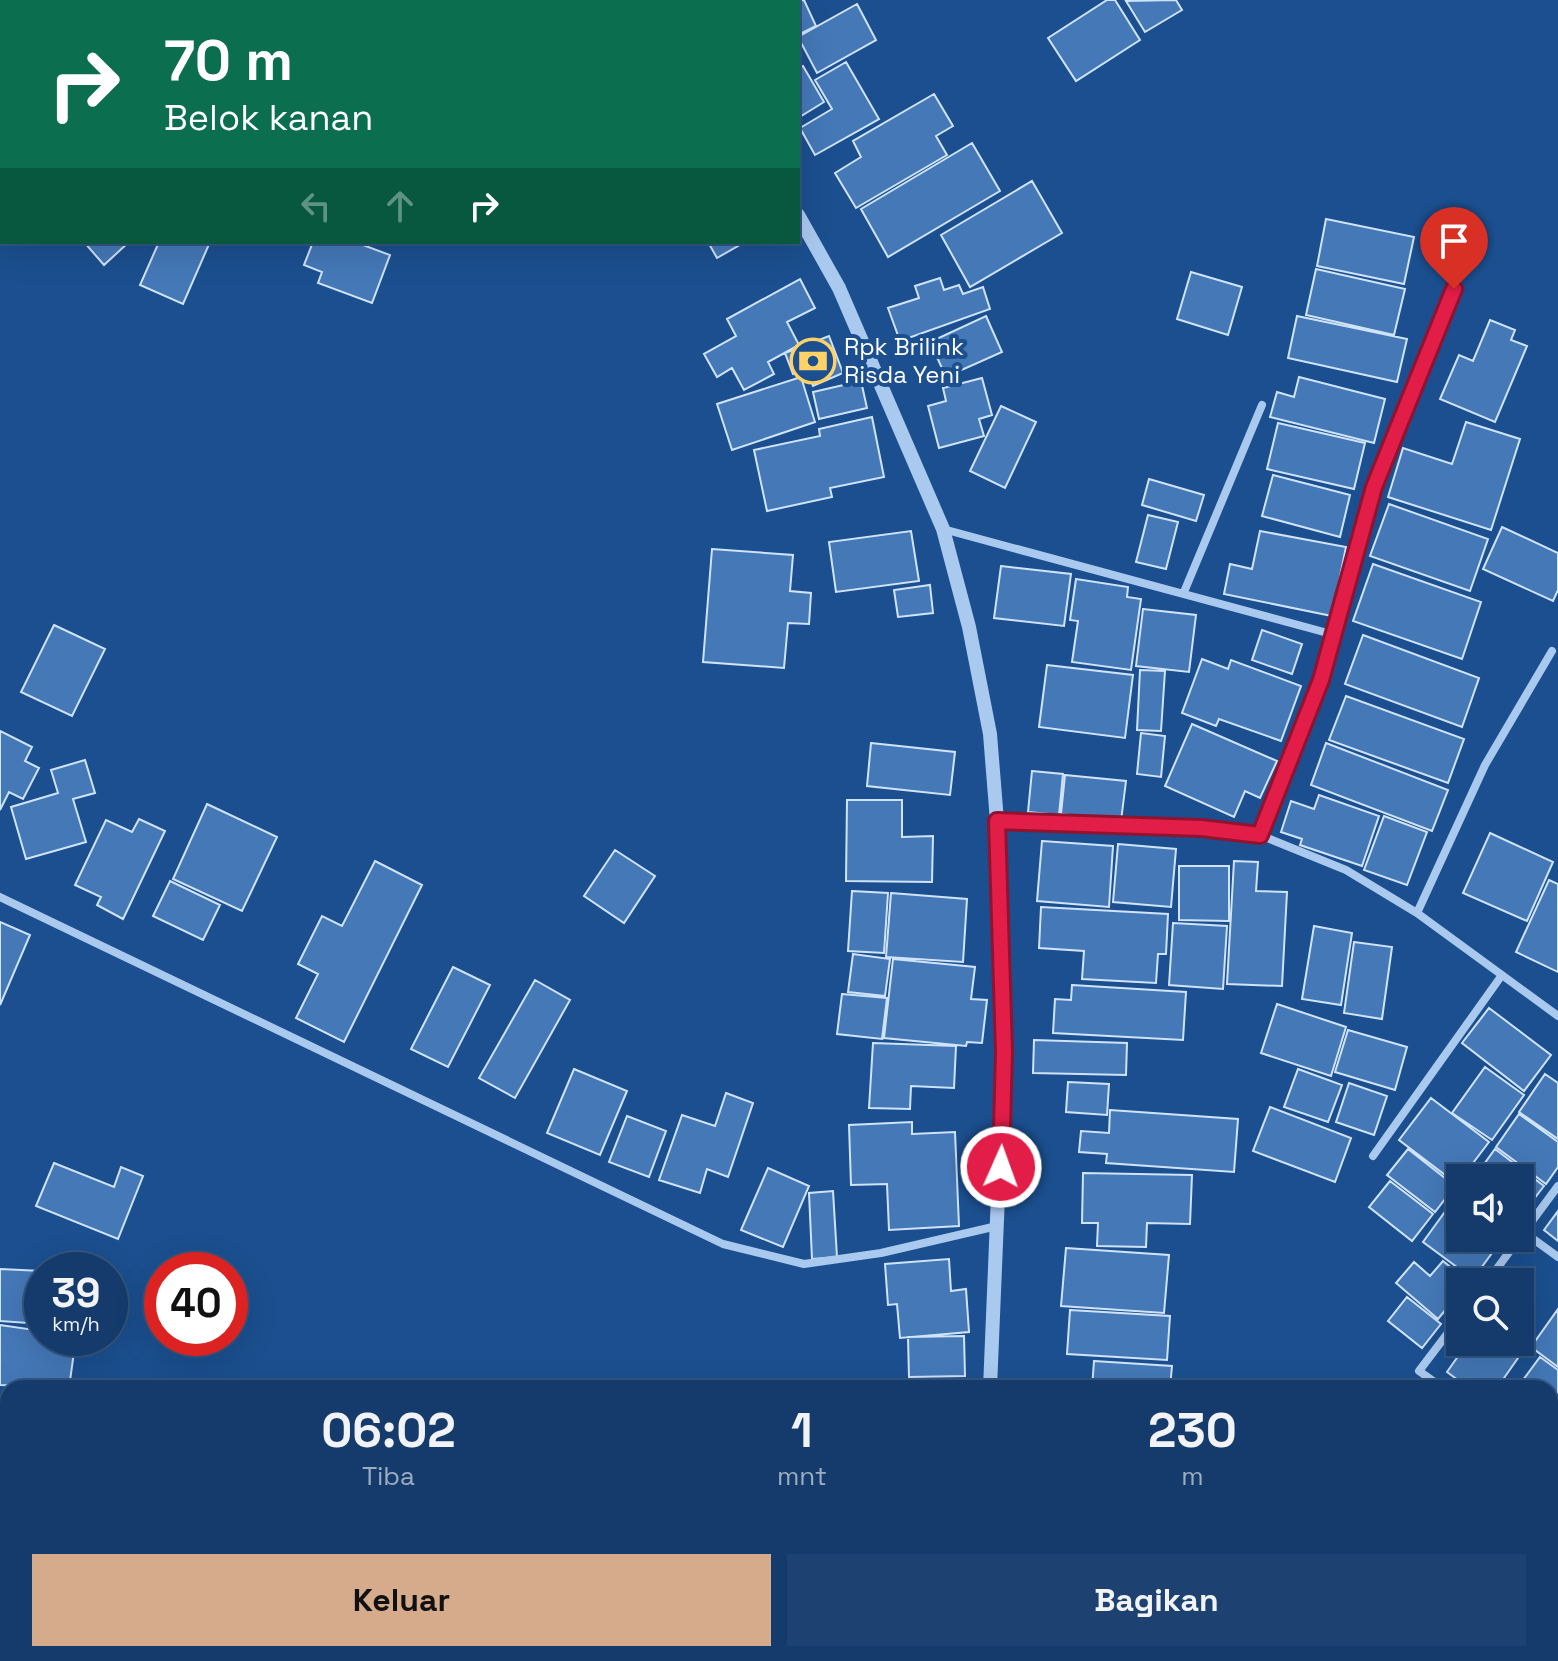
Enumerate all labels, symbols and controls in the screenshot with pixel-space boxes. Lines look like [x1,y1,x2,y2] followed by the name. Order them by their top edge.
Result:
[164,25,293,96] text: 70 m
[32,32,136,136] icon: right
[164,95,373,141] text: Belok kanan
[294,184,338,228] icon: left
[378,184,422,228] icon: ahead
[462,184,506,228] icon: right
[1420,207,1488,289] pin
[1432,219,1476,263] icon: arrive
[844,331,964,390] place label: Rpk Brilink Risda Yeni
[789,337,837,385] bank icon: Rpk Brilink Risda Yeni
[959,1125,1043,1209] position arrow
[1446,1164,1534,1356] map controls
[1446,1164,1534,1252] button: sound
[144,1252,248,1356] speed limit sign: 40
[51,1268,101,1319] text: 39
[1446,1268,1534,1356] button: search
[52,1311,100,1337] text: km/h
[321,1400,456,1461] text: 06:02
[791,1400,813,1461] text: 1
[1148,1400,1237,1461] text: 230
[362,1459,415,1493] text: Tiba
[777,1459,827,1493] text: mnt
[1181,1459,1204,1493] text: m
[32,1554,771,1646] button: Keluar
[787,1554,1526,1646] button: Bagikan

